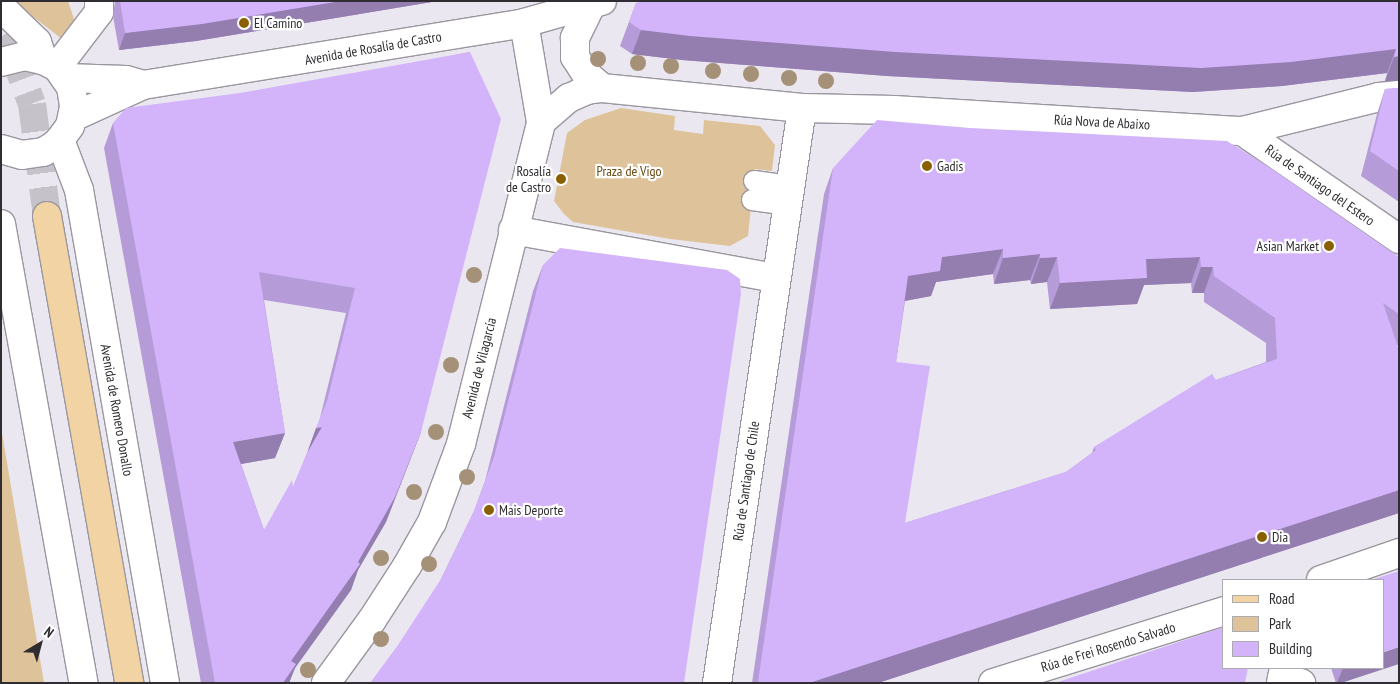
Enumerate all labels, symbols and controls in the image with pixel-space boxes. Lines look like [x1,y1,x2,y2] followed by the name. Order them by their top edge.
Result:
[254,15,302,31] place label: El Camino
[238,17,250,29] marker: El Camino
[303,28,443,68] street label: Avenida de Rosalía de Castro
[1053,111,1151,133] street label: Rúa Nova de Abaixo
[1262,141,1378,229] street label: Rúa de Santiago del Estero
[937,158,963,174] place label: Gadis
[921,160,933,172] marker: Gadis
[506,163,551,196] place label: Rosalía de Castro
[596,163,662,179] park label: Praza de Vigo
[555,173,567,185] marker: Rosalía de Castro
[1257,238,1319,254] place label: Asian Market
[1323,240,1335,252] marker: Asian Market
[458,316,500,420] street label: Avenida de Vilagarcía
[97,343,137,477] street label: Avenida de Romero Donallo
[729,420,763,542] street label: Rúa de Santiago de Chile
[499,502,563,518] place label: Mais Deporte
[483,504,495,516] marker: Mais Deporte
[1272,529,1288,545] place label: Dia
[1256,531,1268,543] marker: Dia
[1222,579,1385,669] legend
[1269,589,1295,608] text: Road
[1269,614,1291,633] text: Park
[15,619,65,669] north arrow
[1039,619,1177,675] street label: Rúa de Frei Rosendo Salvado
[41,623,57,641] text: N
[1269,639,1312,658] text: Building

